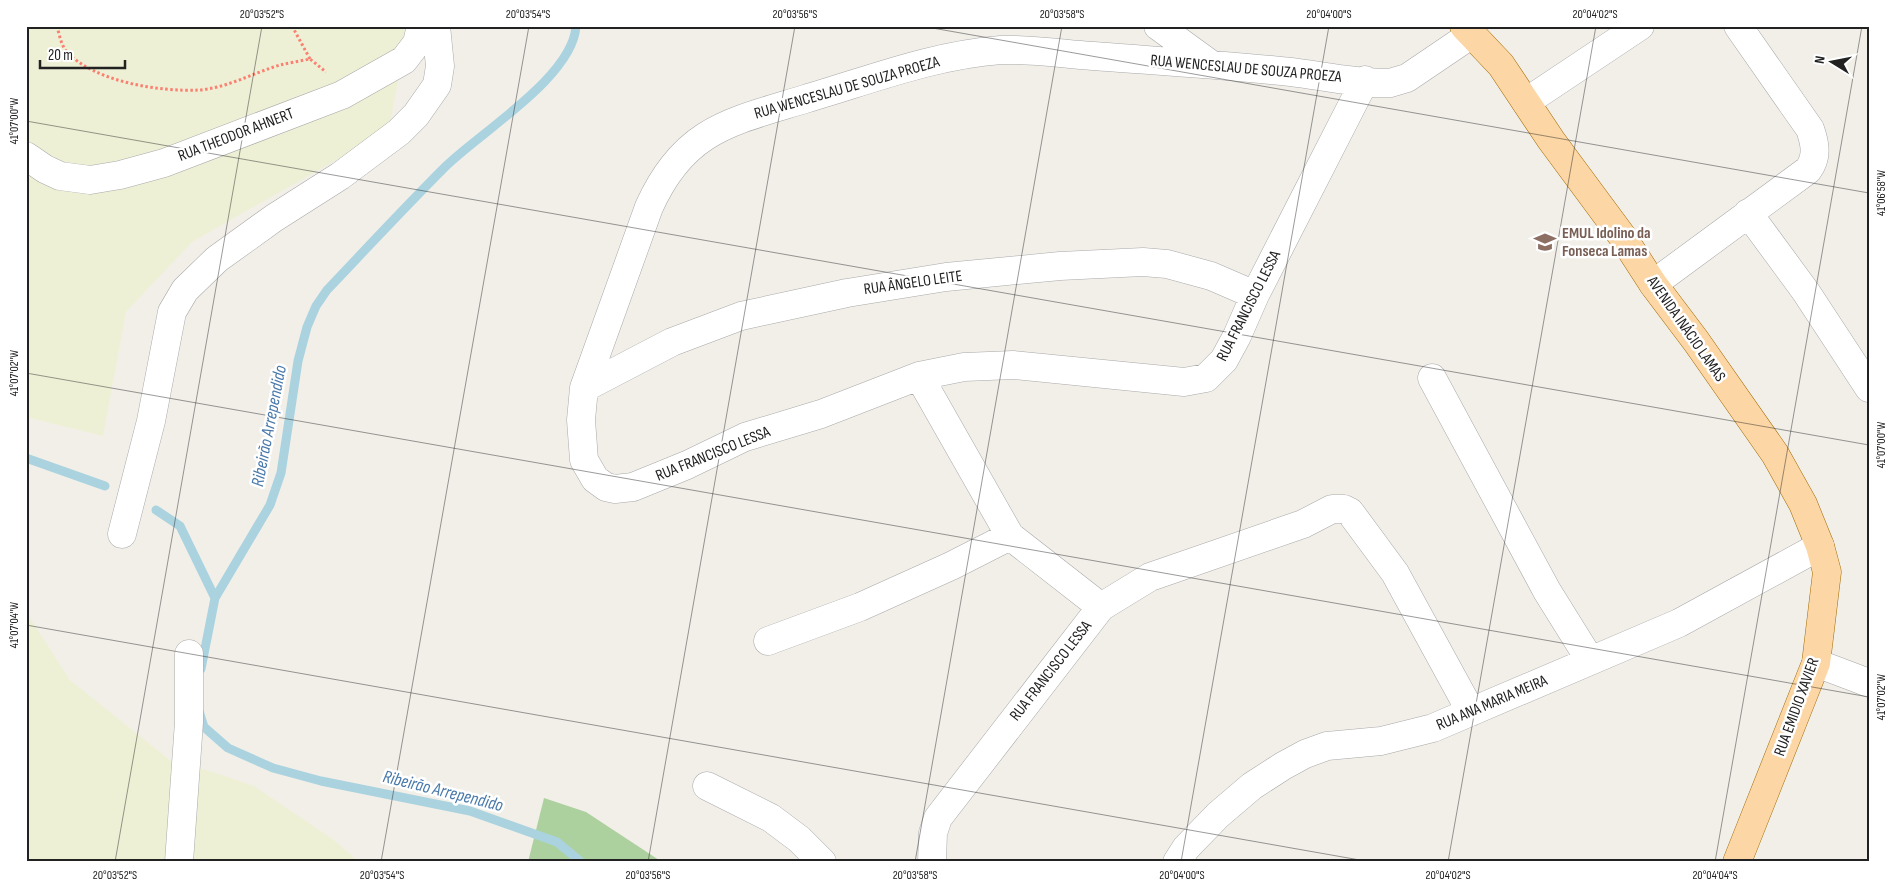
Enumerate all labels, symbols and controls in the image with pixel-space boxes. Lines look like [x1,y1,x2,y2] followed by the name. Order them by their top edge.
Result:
[240,7,284,22] text: 20°03'52"S
[506,7,550,22] text: 20°03'54"S
[773,7,817,22] text: 20°03'56"S
[1040,7,1084,22] text: 20°03'58"S
[1306,7,1352,22] text: 20°04'00"S
[1572,7,1618,22] text: 20°04'02"S
[40,38,125,70] scale bar
[1808,38,1858,88] north arrow
[48,46,73,65] text: 20 m
[1150,51,1343,87] street label: RUA WENCESLAU DE SOUZA PROEZA
[752,52,942,124] street label: RUA WENCESLAU DE SOUZA PROEZA
[1811,55,1829,65] text: N
[7,97,22,144] text: 41°07'00"W
[175,104,297,166] street label: RUA THEODOR AHNERT
[1874,170,1889,216] text: 41°06'58"W
[1562,224,1651,261] place label: EMUL Idolino da Fonseca Lamas
[1532,229,1558,255] school or university icon: EMUL Idolino da Fonseca Lamas
[1213,247,1285,365] street label: RUA FRANCISCO LESSA
[863,267,963,299] street label: RUA ÂNGELO LEITE
[1642,272,1730,385] street label: AVENIDA INÁCIO LAMAS
[7,350,22,396] text: 41°07'02"W
[247,363,291,488] water label: Ribeirão Arrependido
[1874,421,1889,468] text: 41°07'00"W
[653,422,773,486] street label: RUA FRANCISCO LESSA
[7,602,22,648] text: 41°07'04"W
[1006,617,1096,725] street label: RUA FRANCISCO LESSA
[1770,655,1824,759] street label: RUA EMIDIO XAVIER
[1434,671,1550,735] street label: RUA ANA MARIA MEIRA
[1874,674,1889,720] text: 41°07'02"W
[381,766,506,816] water label: Ribeirão Arrependido
[93,868,137,883] text: 20°03'52"S
[360,868,404,883] text: 20°03'54"S
[626,868,670,883] text: 20°03'56"S
[893,868,937,883] text: 20°03'58"S
[1159,868,1205,883] text: 20°04'00"S
[1425,868,1471,883] text: 20°04'02"S
[1692,868,1738,883] text: 20°04'04"S

